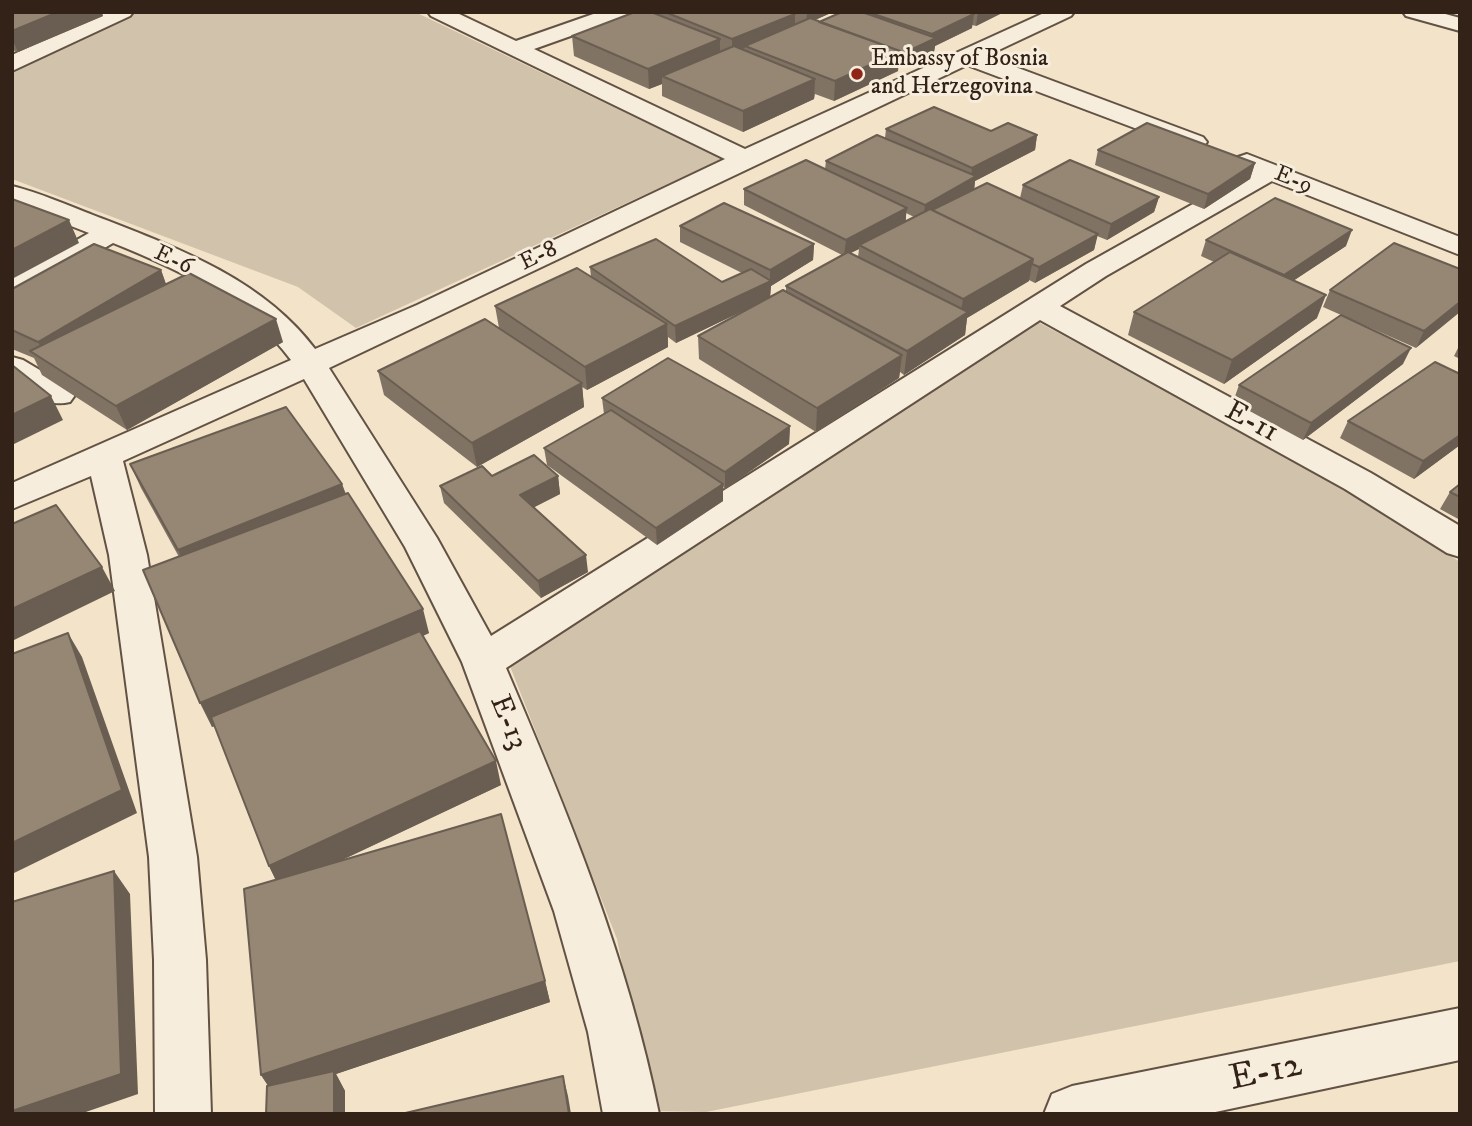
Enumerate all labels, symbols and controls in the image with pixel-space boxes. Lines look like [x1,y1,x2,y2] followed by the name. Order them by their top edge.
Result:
[871,46,1048,102] place label: Embassy of Bosnia and Herzegovina
[849,66,865,82] marker: Embassy of Bosnia and Herzegovina
[1270,160,1316,202] street label: E-9
[515,236,563,278] street label: E-8
[149,240,197,282] street label: E-6
[1218,394,1284,452] street label: E-11
[480,690,534,756] street label: E-13
[1226,1045,1306,1103] street label: E-12

